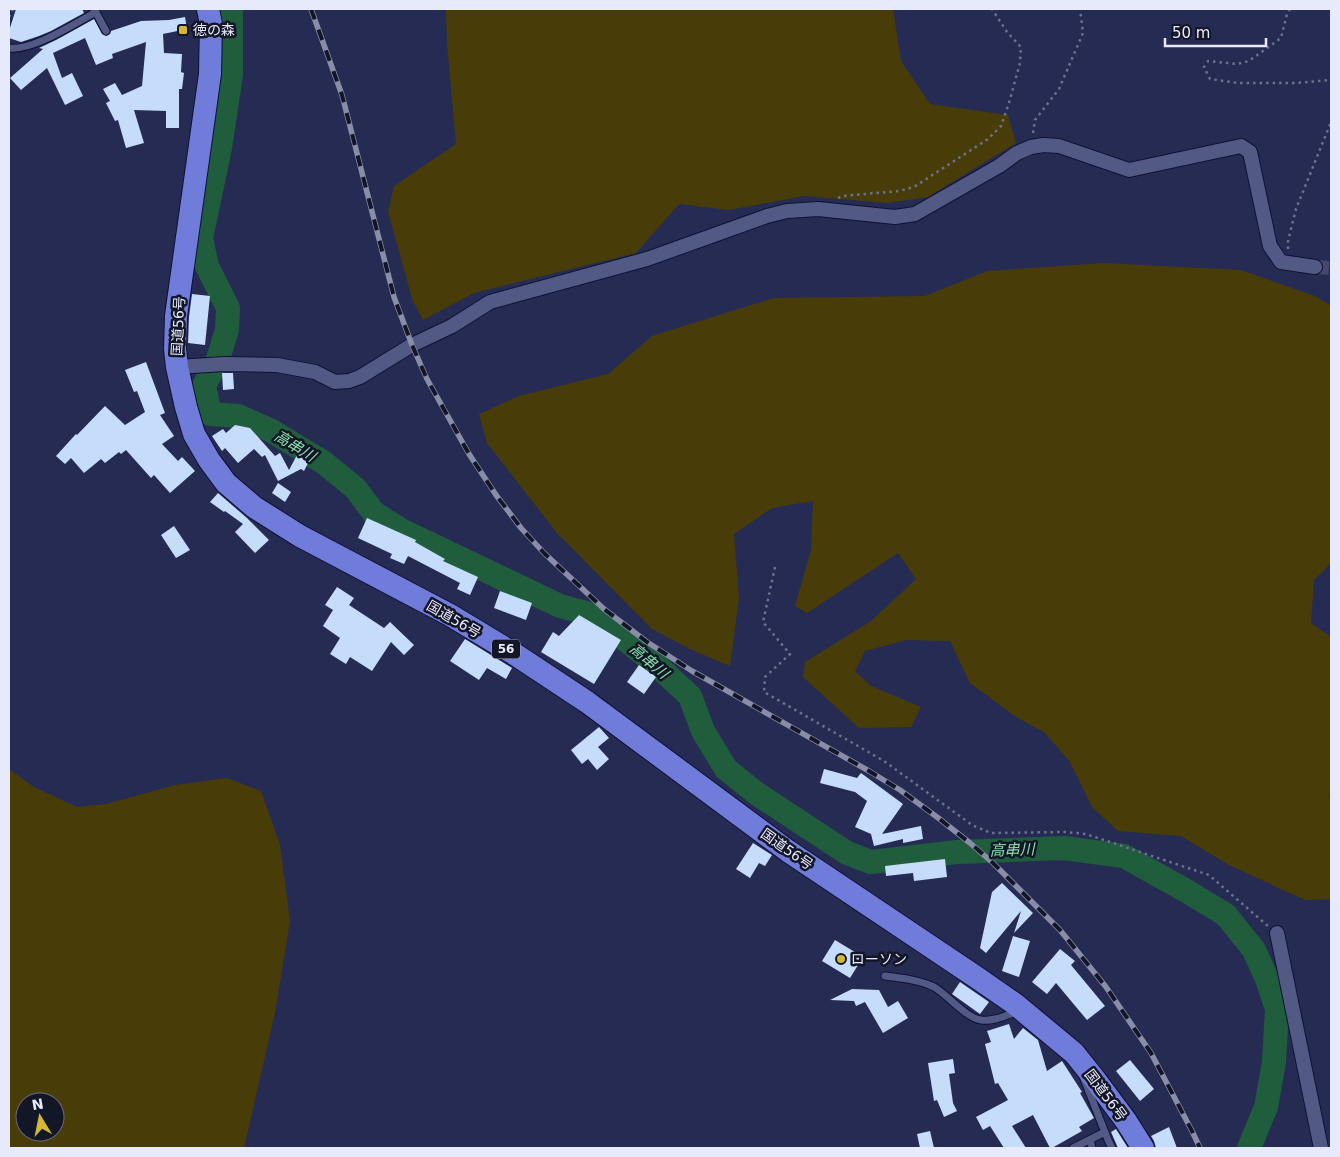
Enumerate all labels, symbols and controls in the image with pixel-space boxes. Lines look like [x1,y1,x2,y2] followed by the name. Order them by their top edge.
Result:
[1165,15,1266,47] scale bar
[193,22,235,38] place label: 徳の森
[177,24,189,36] marker: 徳の森
[1172,24,1210,42] text: 50 m
[168,296,188,356] street label: 国道56号
[271,427,321,466] water label: 高串川
[424,597,484,641] street label: 国道56号
[492,640,520,659] road number: 56
[626,640,674,684] water label: 高串川
[758,825,816,873] street label: 国道56号
[989,840,1037,860] water label: 高串川
[851,951,907,967] place label: ローソン
[835,953,847,965] marker: ローソン
[1082,1066,1130,1124] street label: 国道56号
[15,1092,65,1142] north arrow
[31,1095,45,1113] text: N

